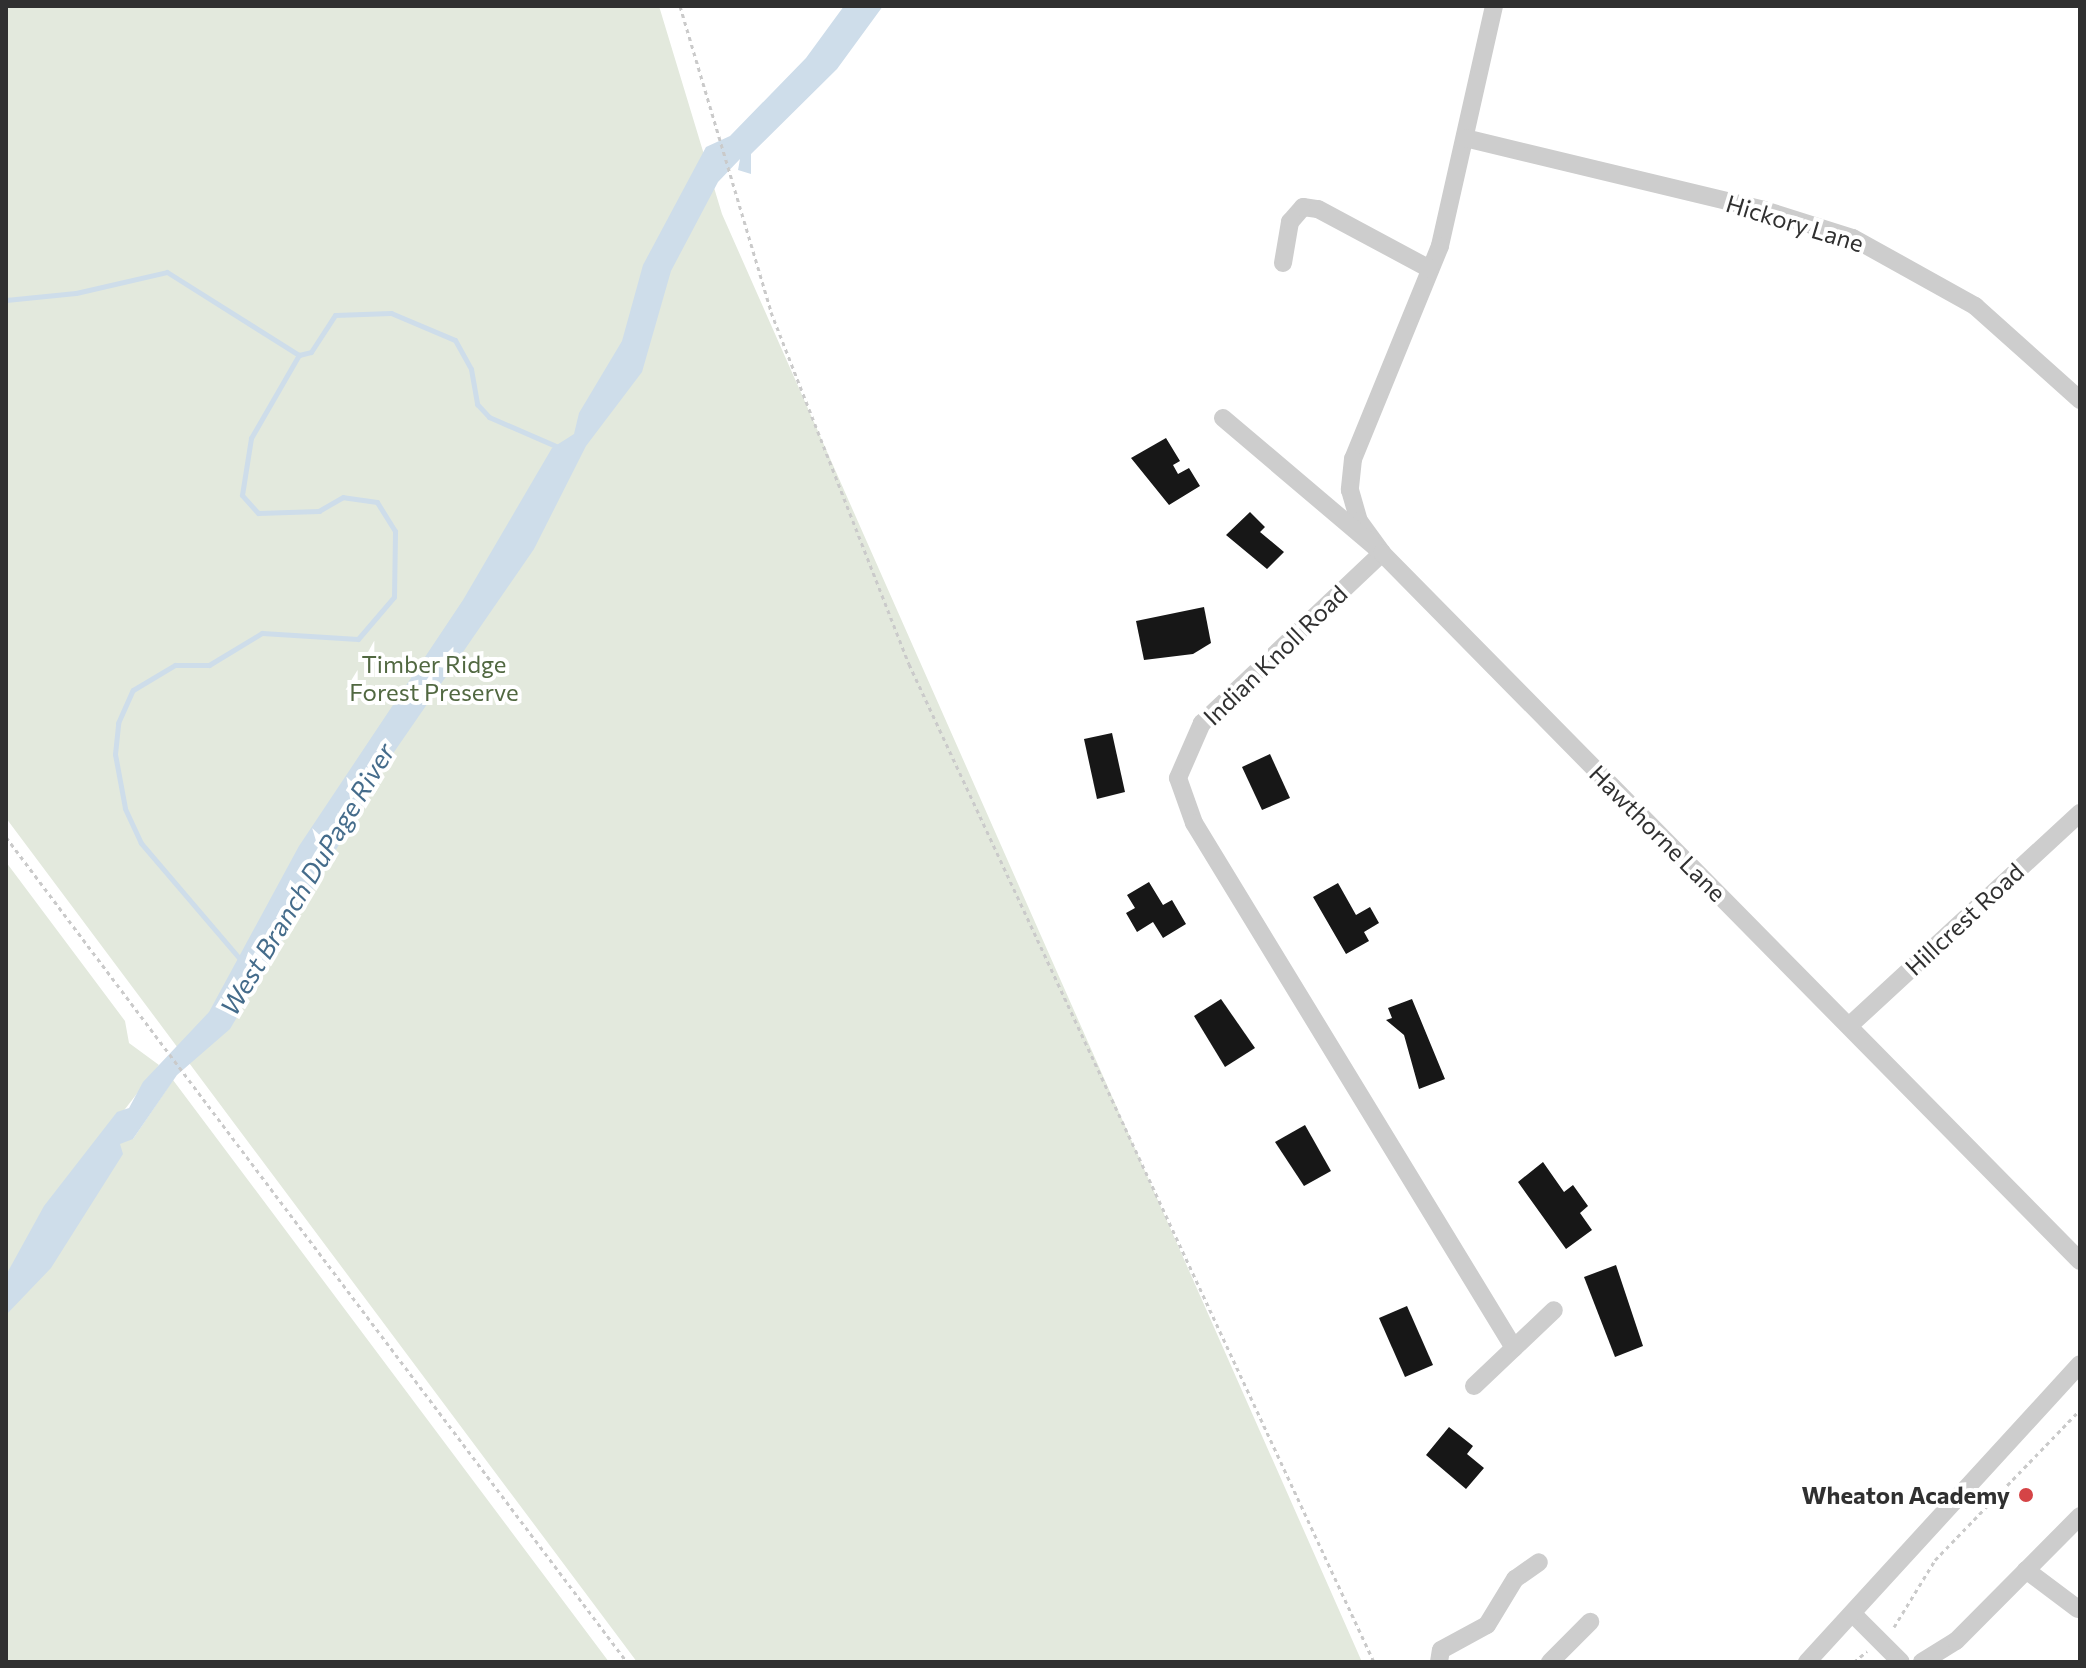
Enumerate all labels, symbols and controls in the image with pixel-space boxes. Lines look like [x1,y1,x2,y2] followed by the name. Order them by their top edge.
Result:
[1723,188,1867,258] street label: Hickory Lane
[1197,579,1353,731] street label: Indian Knoll Road
[349,650,519,706] park label: Timber Ridge Forest Preserve
[213,737,401,1021] water label: West Branch DuPage River
[1584,759,1732,907] street label: Hawthorne Lane
[1899,857,2029,981] street label: Hillcrest Road
[1801,1481,2010,1509] place label: Wheaton Academy
[2017,1486,2035,1504] marker: Wheaton Academy

